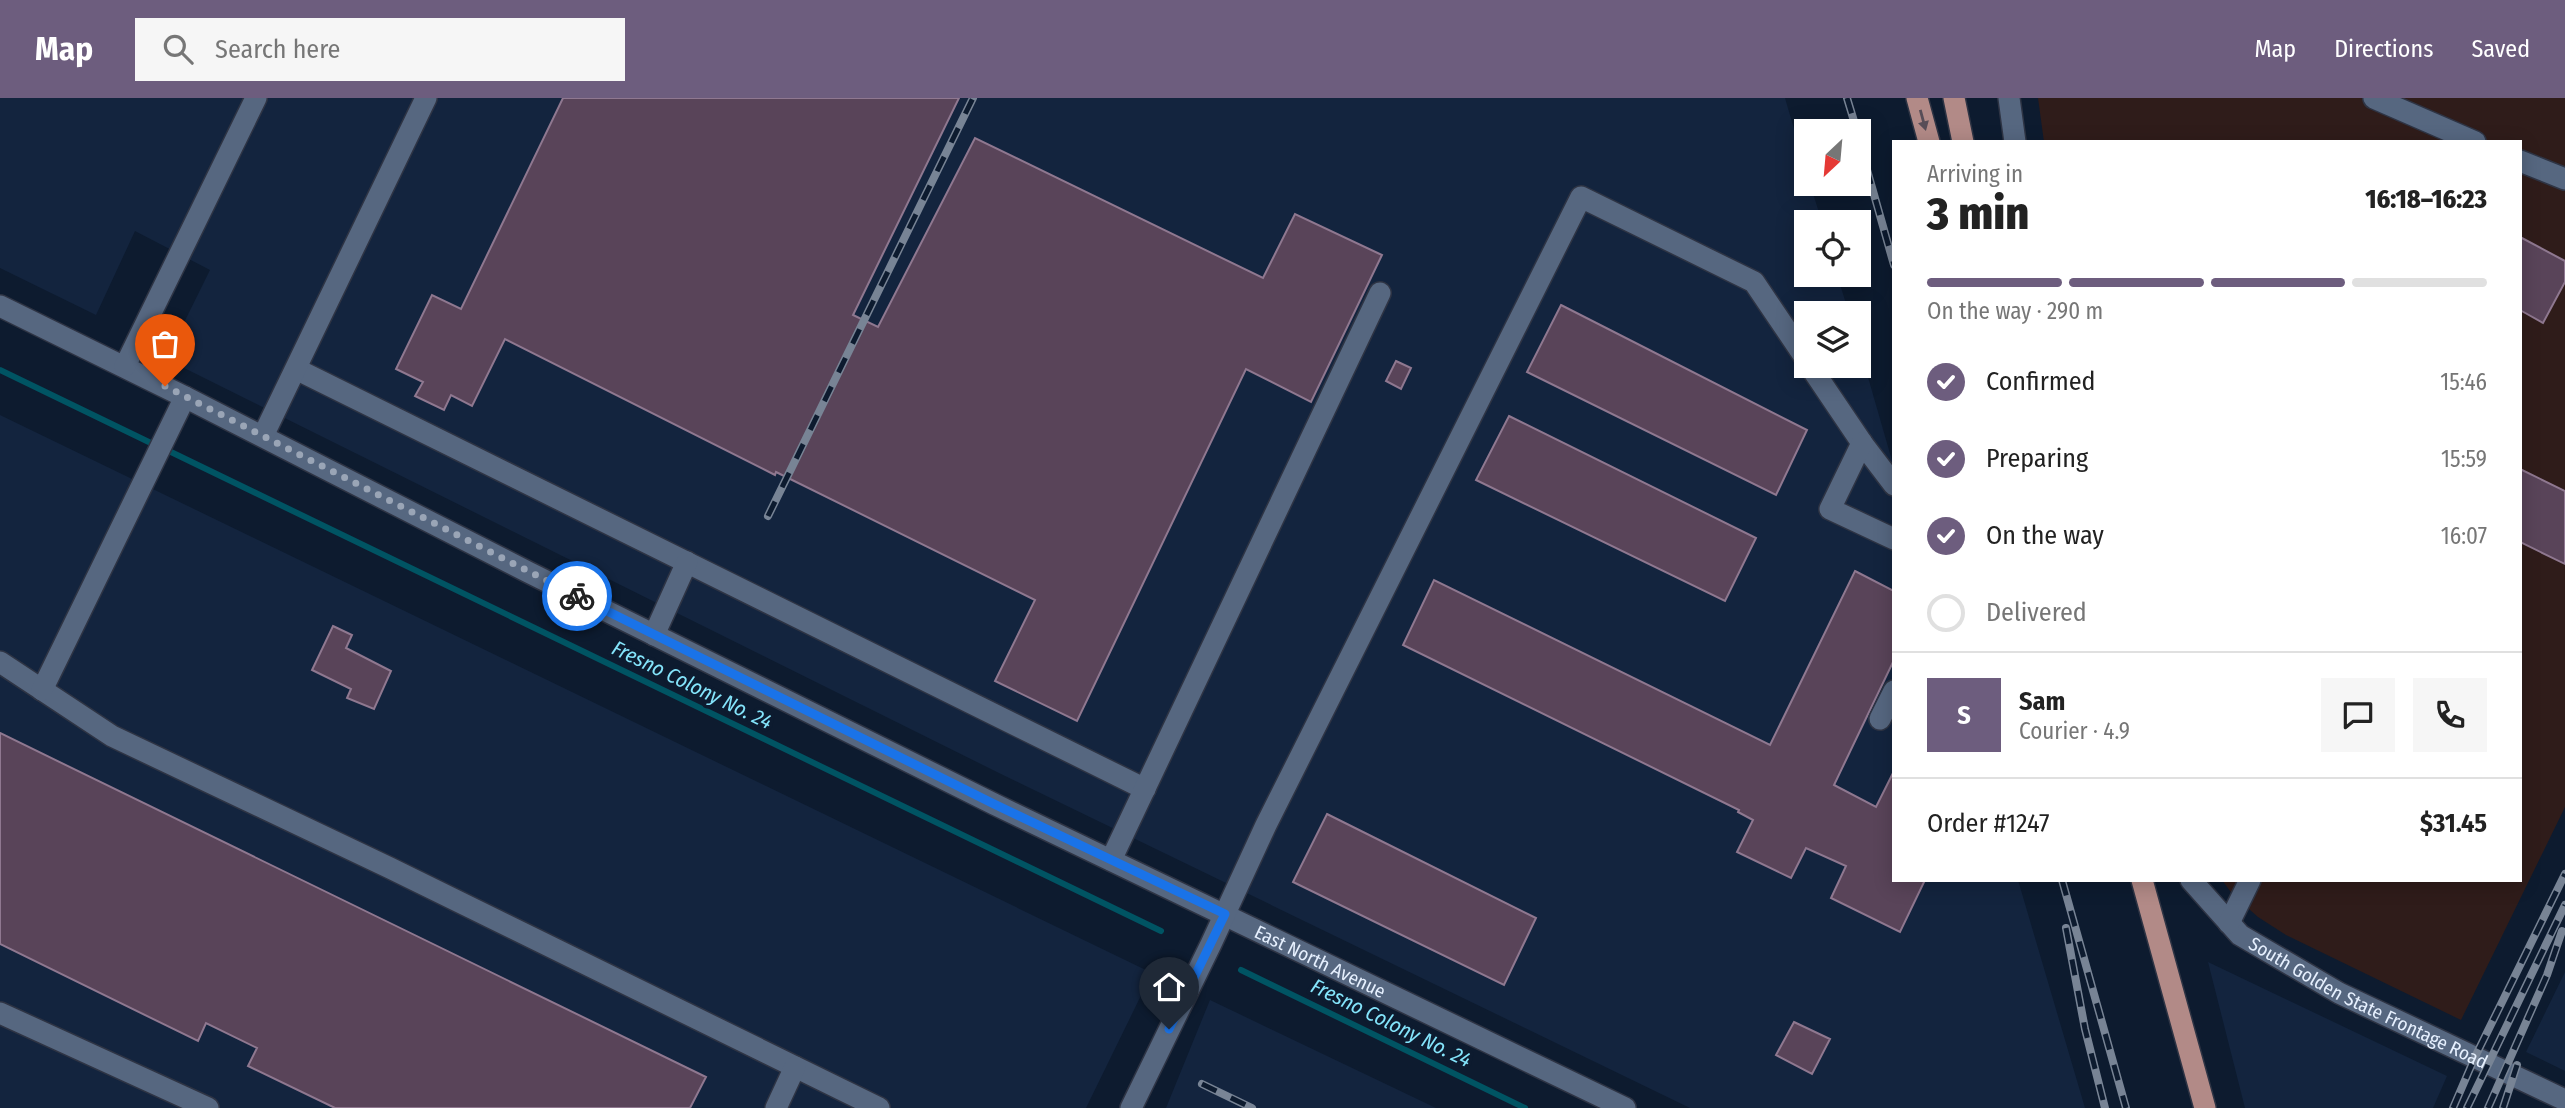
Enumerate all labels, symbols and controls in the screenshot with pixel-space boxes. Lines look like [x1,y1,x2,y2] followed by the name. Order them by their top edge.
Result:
[135,18,625,81] search box
[35,29,93,69] text: Map
[159,30,197,68] icon: search
[215,34,340,65] text: Search here
[2255,35,2296,63] text: Map
[2334,35,2433,63] text: Directions
[2471,35,2530,63] text: Saved
[1918,109,1929,131] one-way arrow
[1794,119,1871,196] north arrow
[1794,119,1871,378] map controls
[1927,160,2023,188] text: Arriving in
[2365,184,2487,215] text: 16:18–16:23
[1927,186,2029,241] text: 3 min
[1794,210,1871,287] button: locate
[1927,297,2103,325] text: On the way · 290 m
[1794,301,1871,378] button: layers
[135,314,195,386] pin
[146,325,184,363] icon: bag
[1927,363,1965,401] icon: check
[1986,366,2096,397] text: Confirmed
[2440,368,2487,396] text: 15:46
[1927,440,1965,478] icon: check
[1986,443,2088,474] text: Preparing
[2441,445,2487,473] text: 15:59
[1927,517,1965,555] icon: check
[1986,520,2104,551] text: On the way
[2441,522,2487,550] text: 16:07
[542,561,612,631] courier
[558,577,596,615] icon: bike
[1986,597,2087,628] text: Delivered
[608,635,776,735] water label: Fresno Colony No. 24
[2321,678,2395,752] button: chat
[2413,678,2487,752] button: phone
[2019,686,2065,717] text: Sam
[1957,700,1971,731] text: S
[2019,717,2130,745] text: Courier · 4.9
[1927,808,2050,839] text: Order #1247
[2420,808,2487,839] text: $31.45
[1251,920,1390,1003] street label: East North Avenue
[2245,931,2492,1073] street label: South Golden State Frontage Road
[1139,957,1199,1029] pin
[1150,968,1188,1006] icon: home
[1307,973,1475,1073] water label: Fresno Colony No. 24

